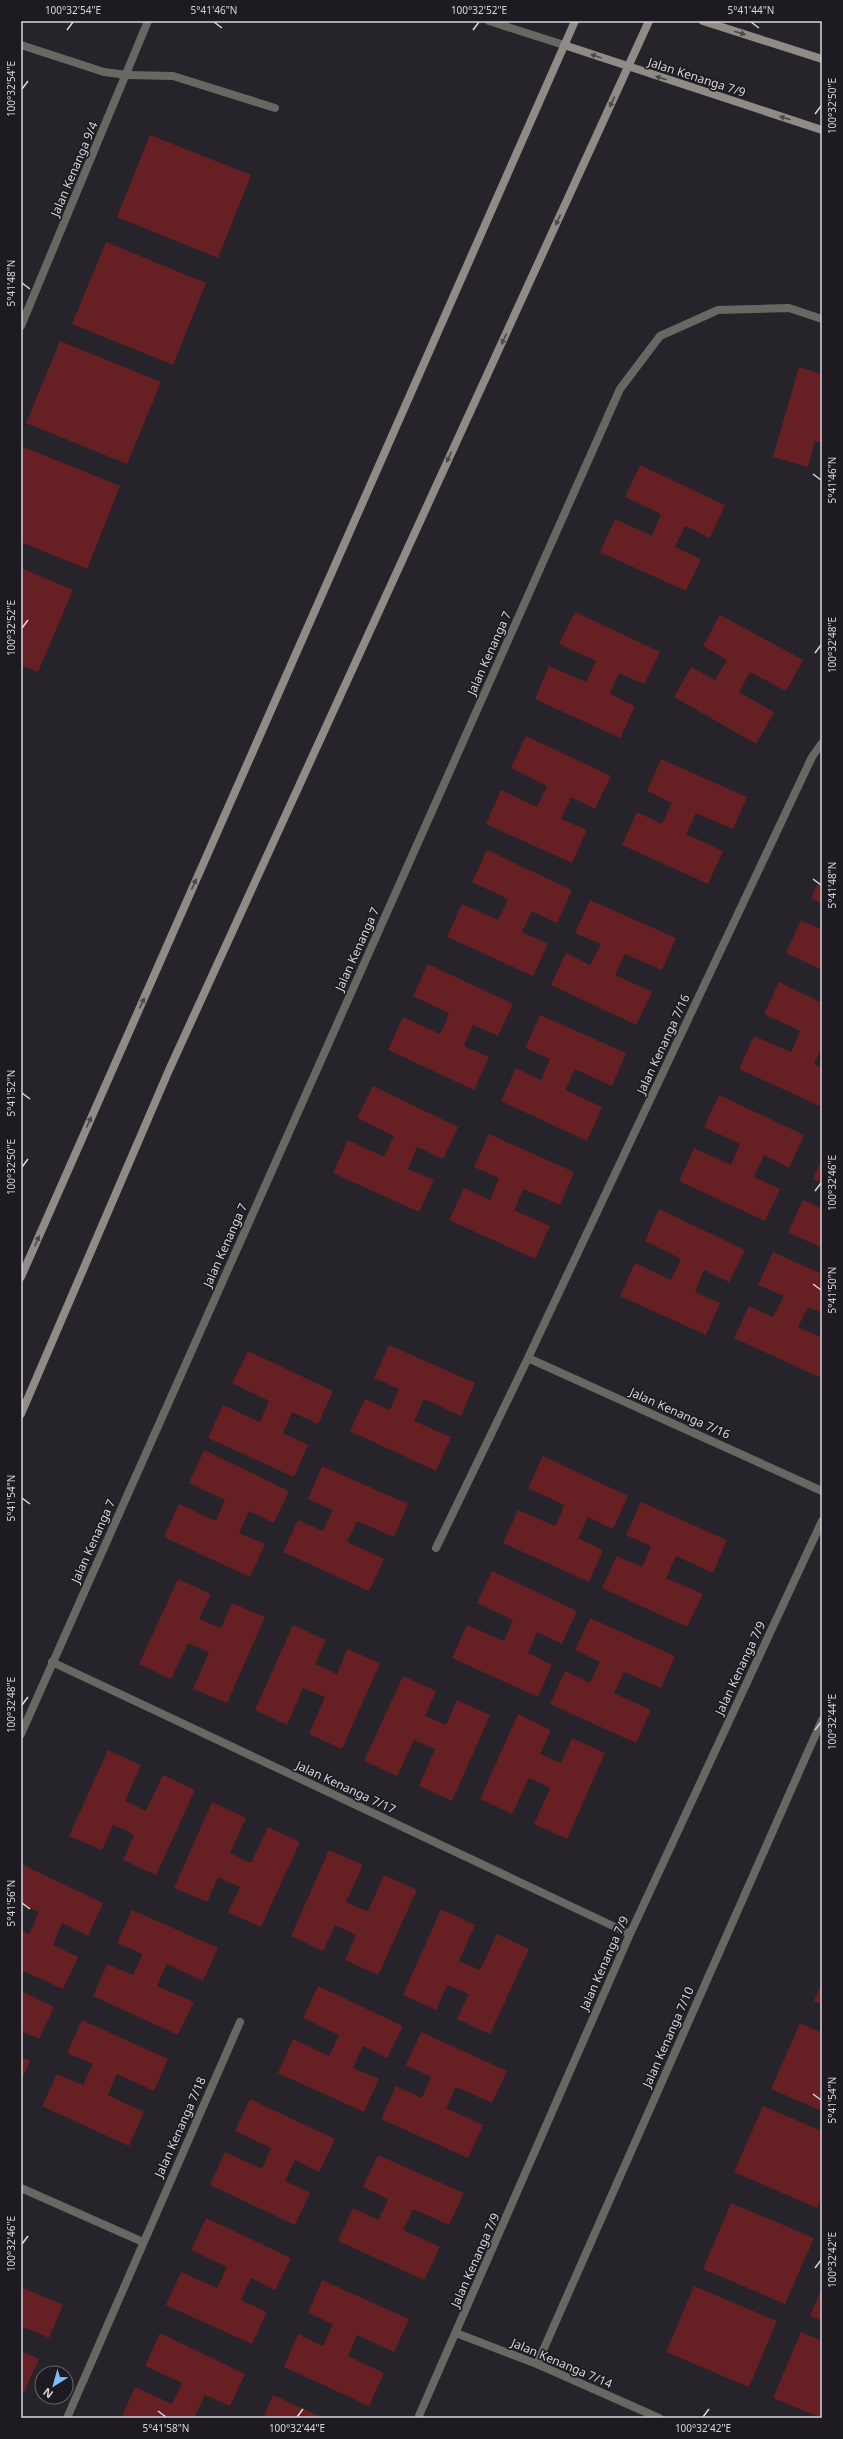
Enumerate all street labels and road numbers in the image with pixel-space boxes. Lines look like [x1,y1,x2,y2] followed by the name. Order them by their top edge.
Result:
[645,53,748,101] street label: Jalan Kenanga 7/9
[46,119,102,220] street label: Jalan Kenanga 9/4
[462,608,515,699] street label: Jalan Kenanga 7
[330,904,383,995] street label: Jalan Kenanga 7
[632,991,694,1098] street label: Jalan Kenanga 7/16
[198,1200,251,1291] street label: Jalan Kenanga 7
[626,1383,733,1443] street label: Jalan Kenanga 7/16
[66,1496,119,1587] street label: Jalan Kenanga 7
[710,1618,769,1719] street label: Jalan Kenanga 7/9
[292,1756,399,1818] street label: Jalan Kenanga 7/17
[575,1913,632,2014] street label: Jalan Kenanga 7/9
[638,1984,698,2091] street label: Jalan Kenanga 7/10
[150,2074,210,2181] street label: Jalan Kenanga 7/18
[446,2210,503,2311] street label: Jalan Kenanga 7/9
[508,2334,615,2392] street label: Jalan Kenanga 7/14

